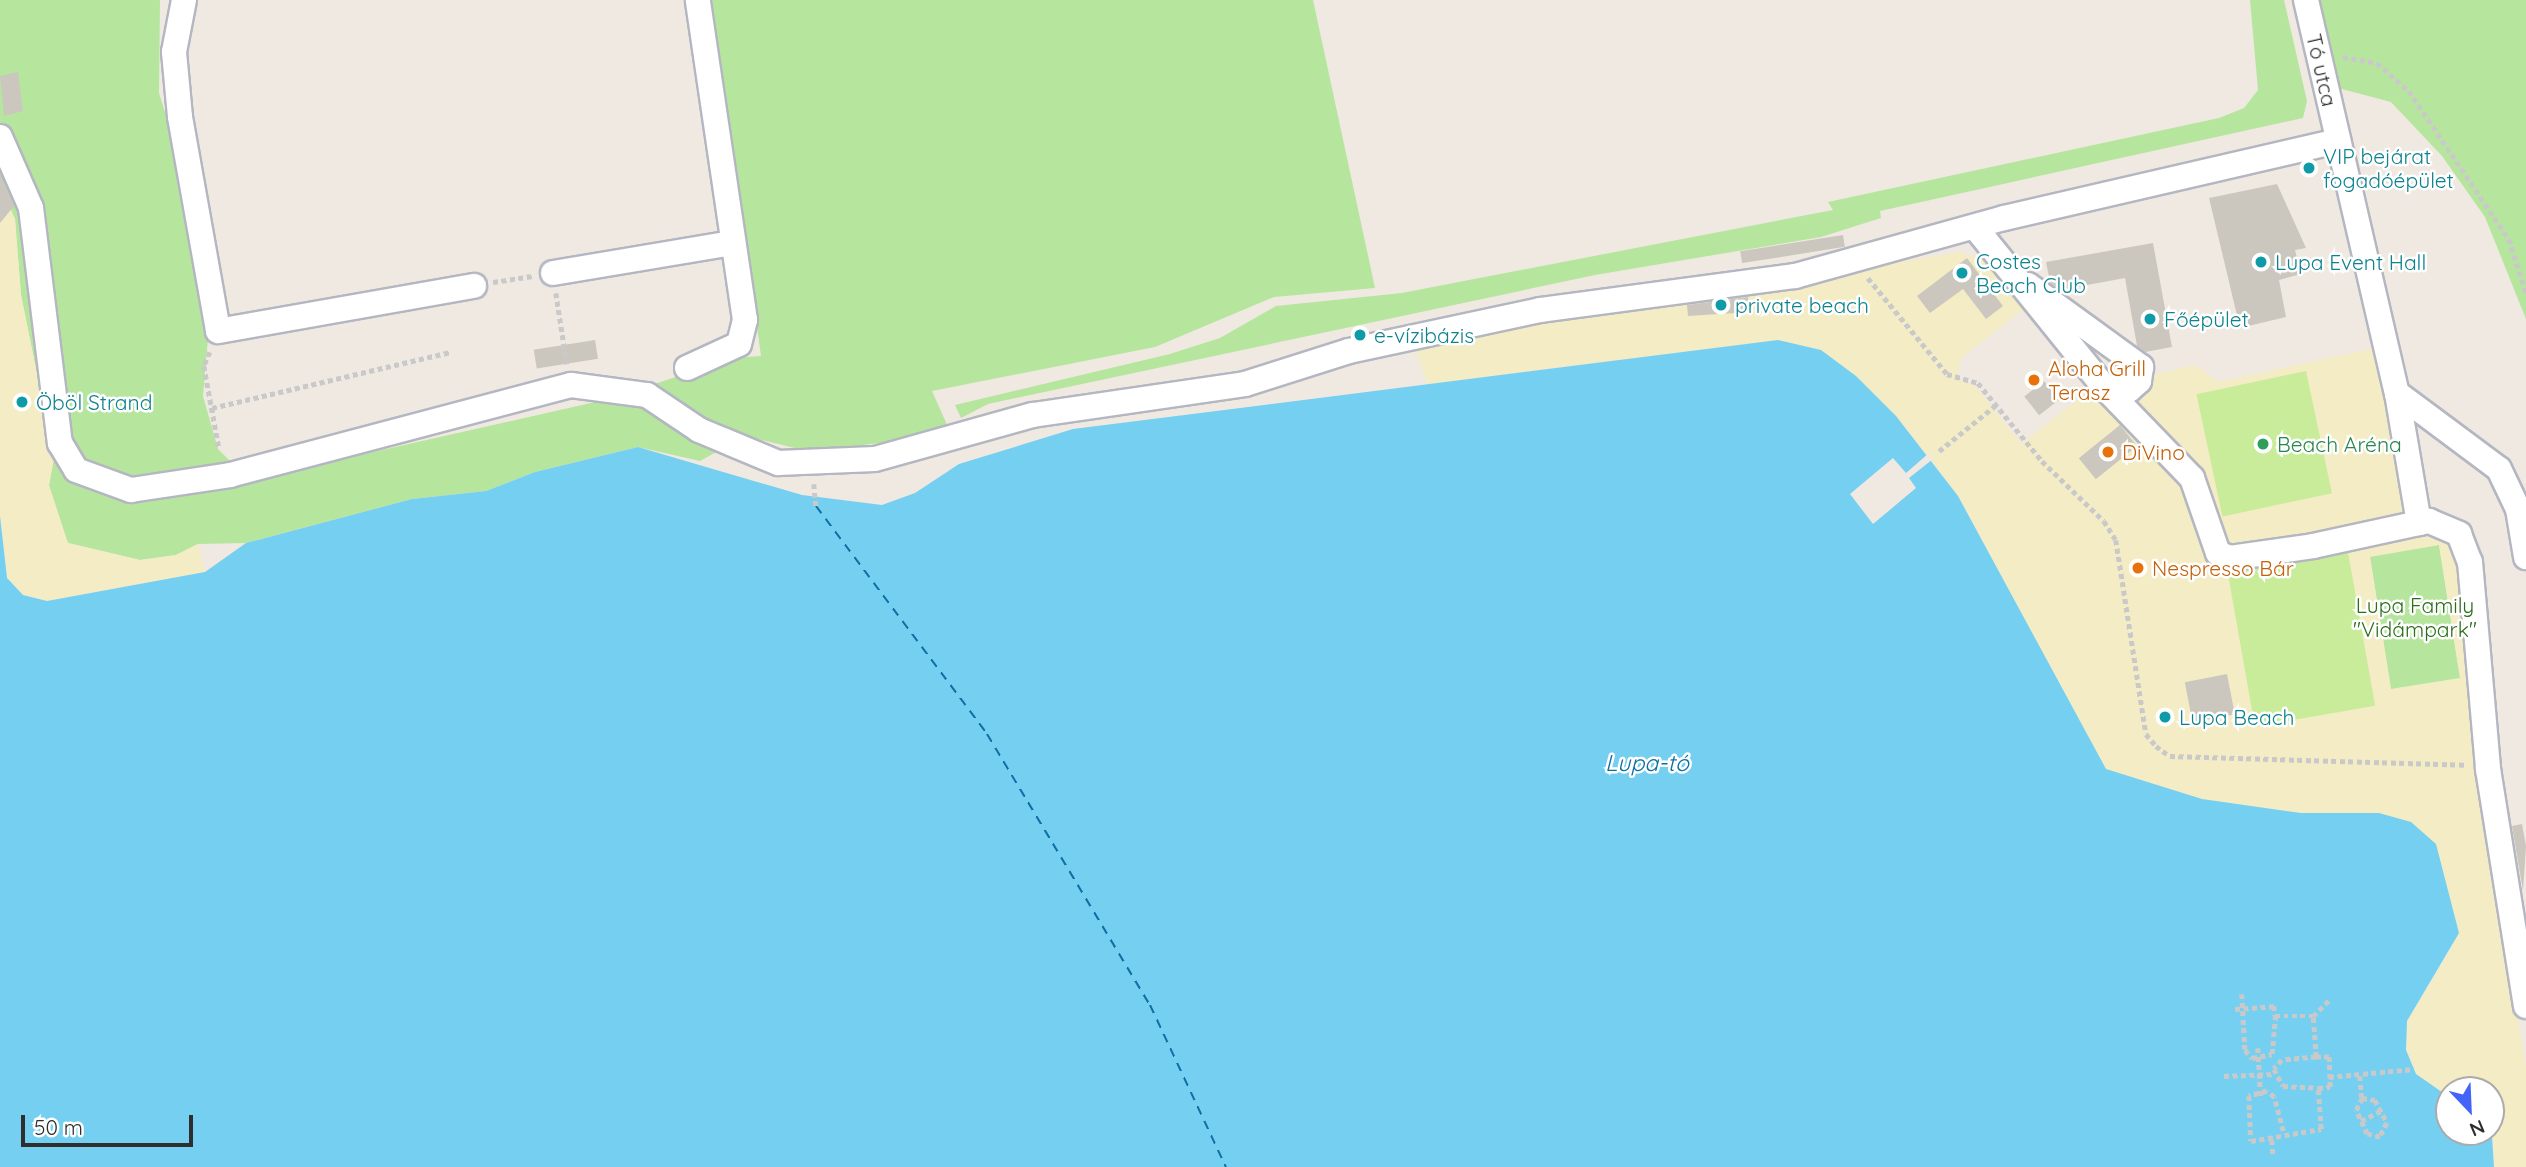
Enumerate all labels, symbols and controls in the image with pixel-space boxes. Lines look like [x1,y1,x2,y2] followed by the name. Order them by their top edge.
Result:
[2301,31,2343,109] street label: Tó utca
[2323,143,2454,193] place label: VIP bejárat fogadóépület
[2301,160,2317,176] marker: VIP bejárat fogadóépület
[1976,248,2086,298] place label: Costes Beach Club
[2275,249,2426,275] place label: Lupa Event Hall
[2253,254,2269,270] marker: Lupa Event Hall
[1954,265,1970,281] marker: Costes Beach Club
[1735,292,1869,318] place label: private beach
[1713,297,1729,313] marker: private beach
[2164,306,2249,332] place label: Főépület
[2142,311,2158,327] marker: Főépület
[1374,322,1474,348] place label: e-vízibázis
[1352,327,1368,343] marker: e-vízibázis
[2048,355,2146,405] place label: Aloha Grill Terasz
[2026,372,2042,388] marker: Aloha Grill Terasz
[36,389,152,415] place label: Öböl Strand
[14,394,30,410] marker: Öböl Strand
[2277,431,2402,457] place label: Beach Aréna
[2255,436,2271,452] marker: Beach Aréna
[2122,439,2185,465] place label: DiVino
[2100,444,2116,460] marker: DiVino
[2152,555,2294,581] place label: Nespresso Bár
[2130,560,2146,576] marker: Nespresso Bár
[2353,592,2477,642] park label: Lupa Family "Vidámpark"
[2179,704,2294,730] place label: Lupa Beach
[2157,709,2173,725] marker: Lupa Beach
[1605,749,1689,777] water label: Lupa-tó
[2435,1076,2505,1146] north arrow
[24,1100,196,1144] scale bar
[34,1114,83,1140] text: 50 m
[2466,1115,2489,1142] text: N

